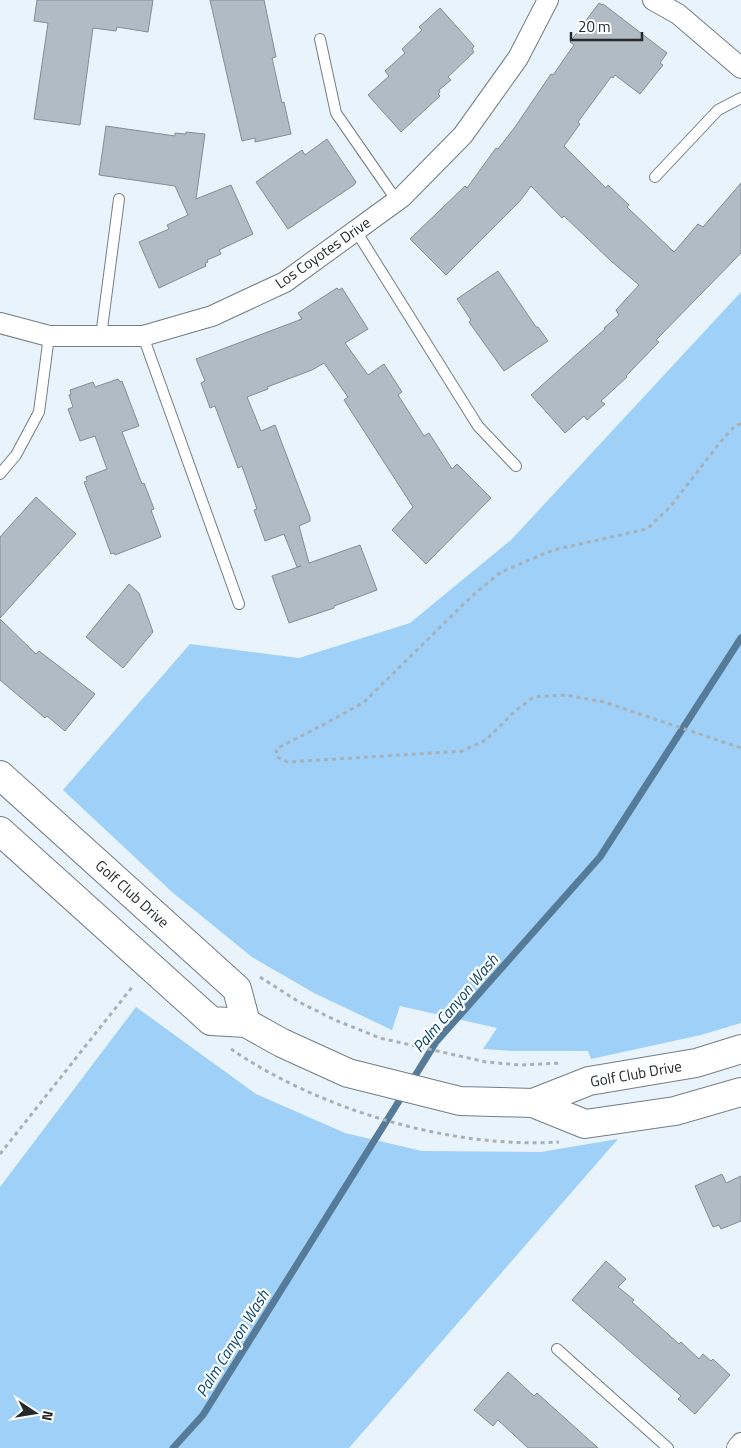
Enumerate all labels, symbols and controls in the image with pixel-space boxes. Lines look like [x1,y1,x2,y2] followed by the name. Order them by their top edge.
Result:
[571,10,642,42] scale bar
[578,15,611,38] text: 20 m
[270,211,375,294] street label: Los Coyotes Drive
[90,854,174,933] street label: Golf Club Drive
[407,948,504,1057] water label: Palm Canyon Wash
[588,1054,683,1093] street label: Golf Club Drive
[189,1284,275,1401] water label: Palm Canyon Wash
[10,1388,60,1438] north arrow
[37,1409,59,1423] text: N

